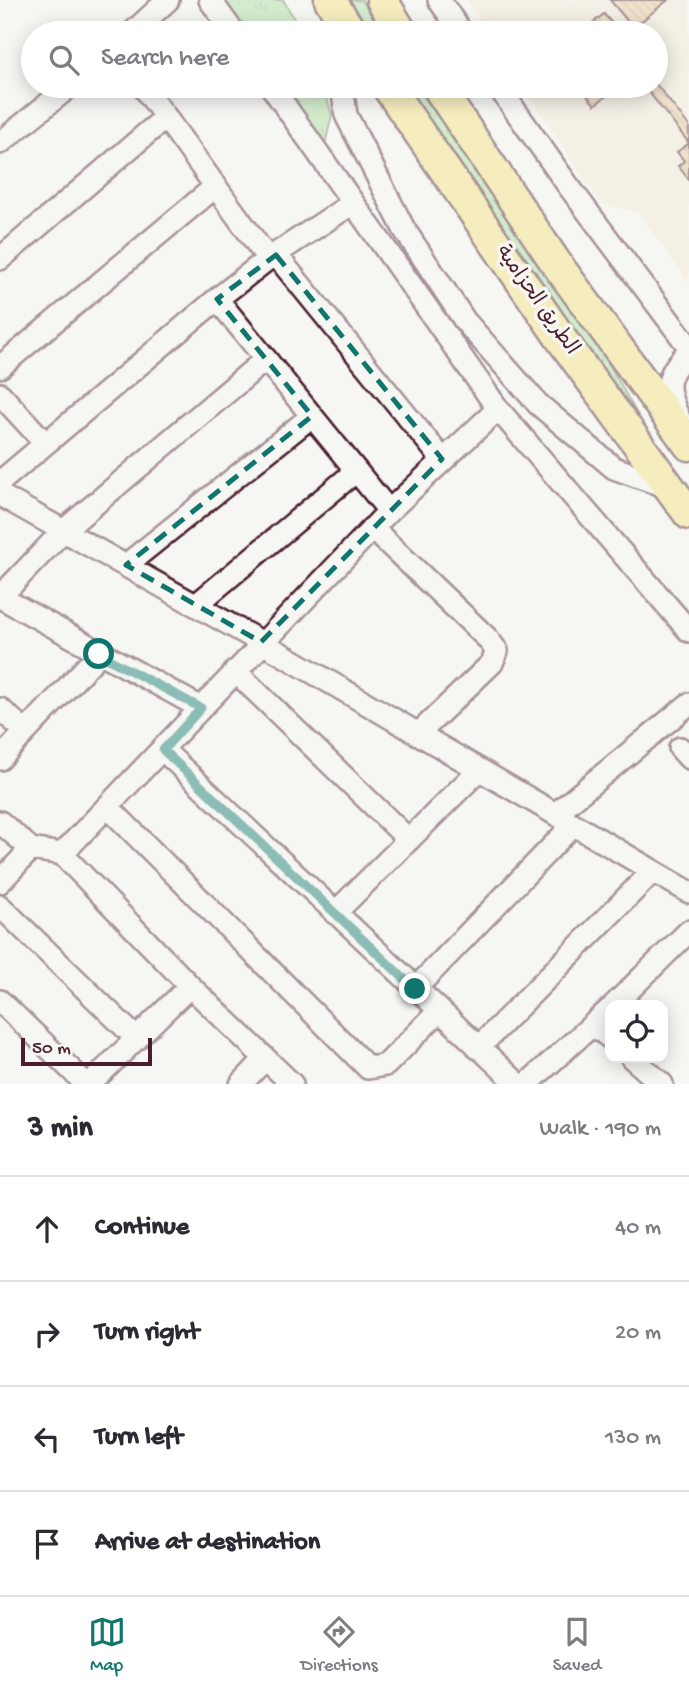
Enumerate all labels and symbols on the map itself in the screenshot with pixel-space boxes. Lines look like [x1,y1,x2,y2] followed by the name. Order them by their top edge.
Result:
[489,241,583,361] street label: الطريق الحزامية
[83,638,114,669] route start
[399,973,430,1004] route end
[21,1035,152,1067] scale bar

